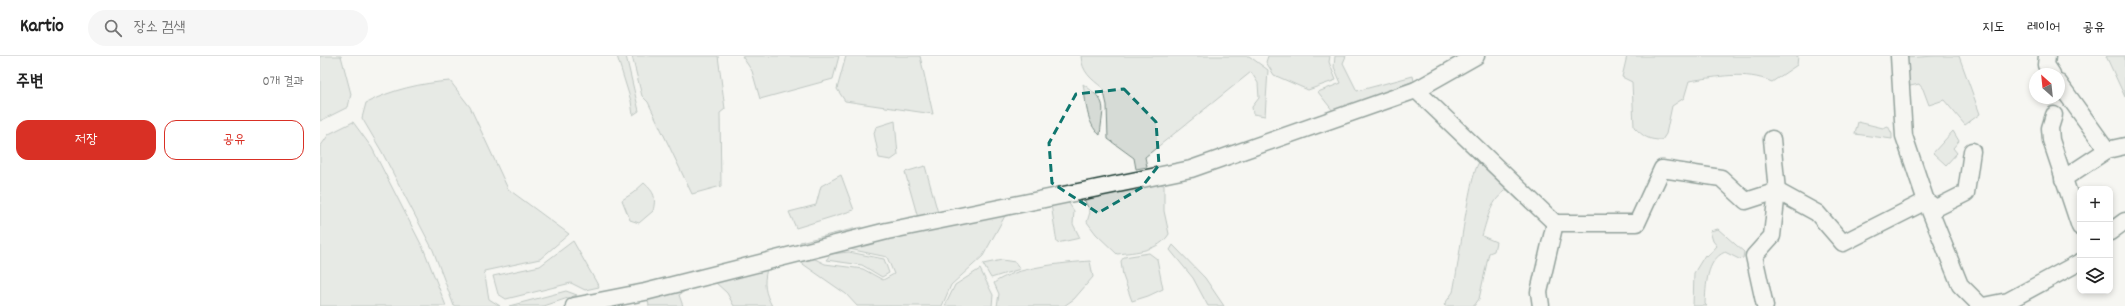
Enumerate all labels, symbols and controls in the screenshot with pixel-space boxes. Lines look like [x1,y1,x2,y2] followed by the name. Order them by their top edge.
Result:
[88,10,368,46] search box
[20,14,64,41] text: Kartio
[102,17,124,39] icon: search
[134,17,185,39] text: 장소 검색
[1982,18,2005,38] text: 지도
[2027,18,2060,38] text: 레이어
[2082,18,2105,38] text: 공유
[2029,68,2065,104] north arrow
[16,71,43,95] text: 주변
[263,73,304,92] text: 0개 결과
[16,120,156,160] button: 저장
[164,120,304,160] button: 공유
[2077,186,2113,294] map controls
[2077,186,2113,222] button: +
[2077,222,2113,258] button: −
[2077,258,2113,294] button: layers

